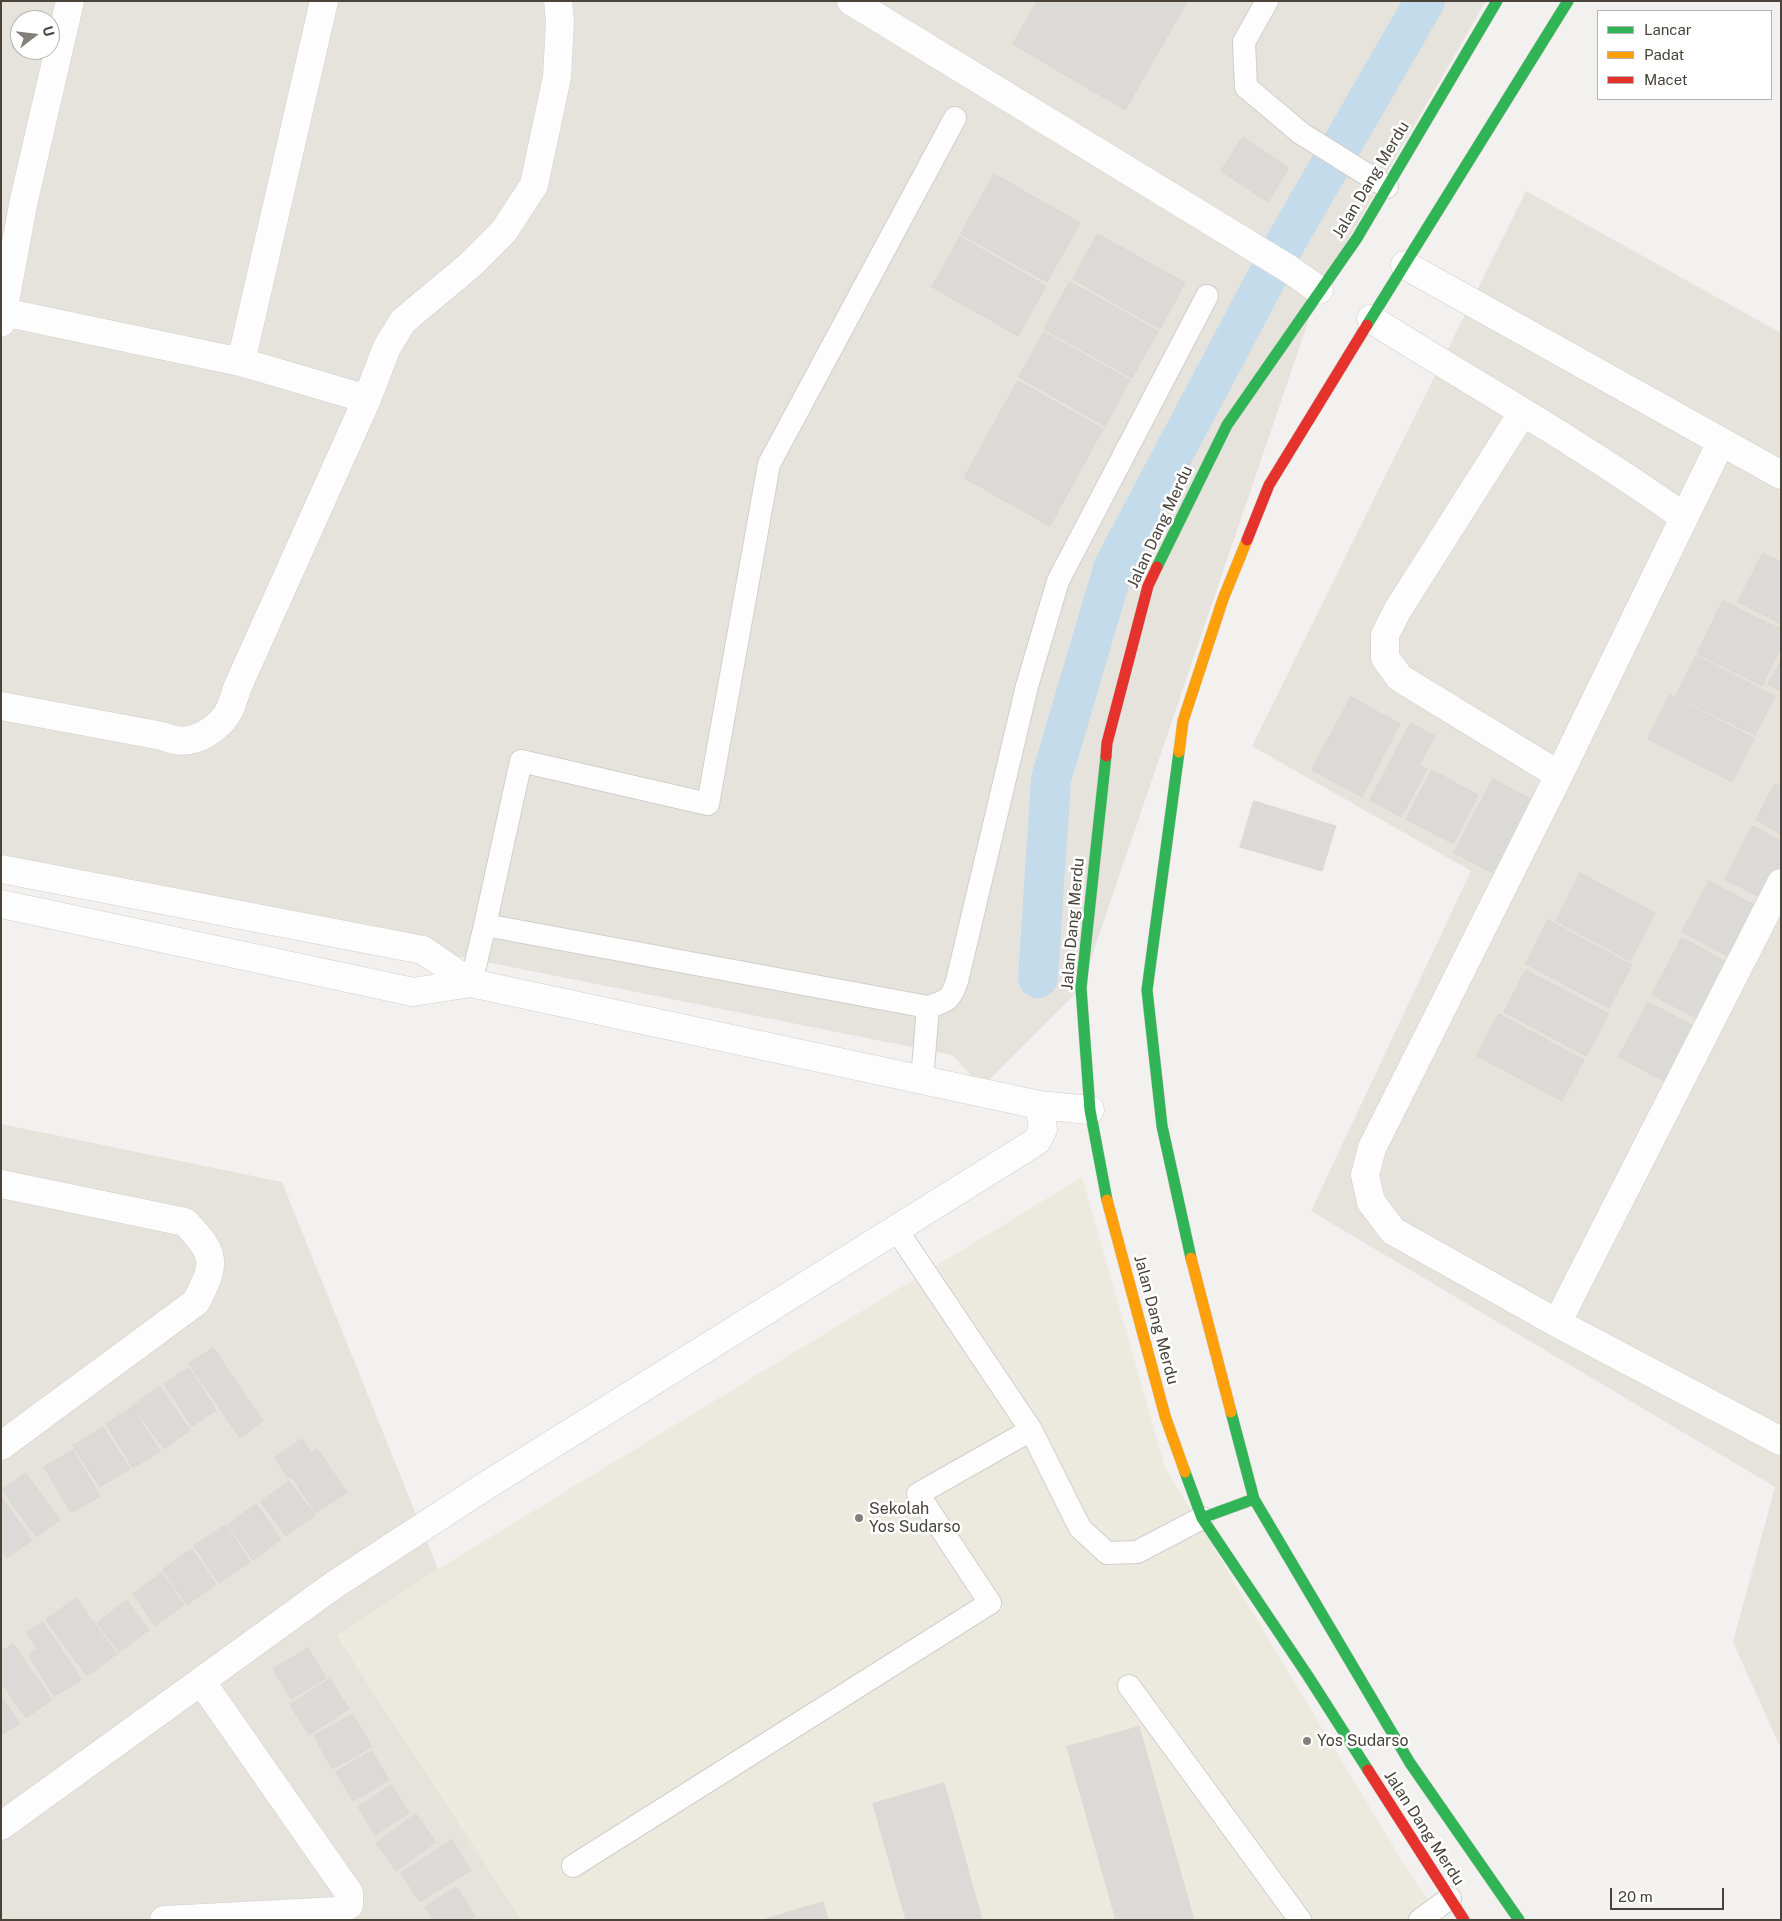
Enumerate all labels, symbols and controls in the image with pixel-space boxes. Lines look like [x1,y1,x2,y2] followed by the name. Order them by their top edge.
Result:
[10,10,60,60] north arrow
[1597,10,1772,100] legend
[1644,21,1692,38] text: Lancar
[39,24,58,38] text: U
[1644,46,1684,63] text: Padat
[1644,71,1688,88] text: Macet
[1329,118,1413,242] street label: Jalan Dang Merdu
[1123,463,1197,591] street label: Jalan Dang Merdu
[1058,857,1088,991] street label: Jalan Dang Merdu
[1130,1253,1182,1387] street label: Jalan Dang Merdu
[869,1499,960,1537] place label: Sekolah Yos Sudarso
[853,1512,865,1524] marker: Sekolah Yos Sudarso
[1317,1731,1408,1751] place label: Yos Sudarso
[1301,1735,1313,1747] marker: Yos Sudarso
[1380,1767,1468,1889] street label: Jalan Dang Merdu
[1612,1878,1726,1910] scale bar
[1618,1888,1653,1905] text: 20 m

